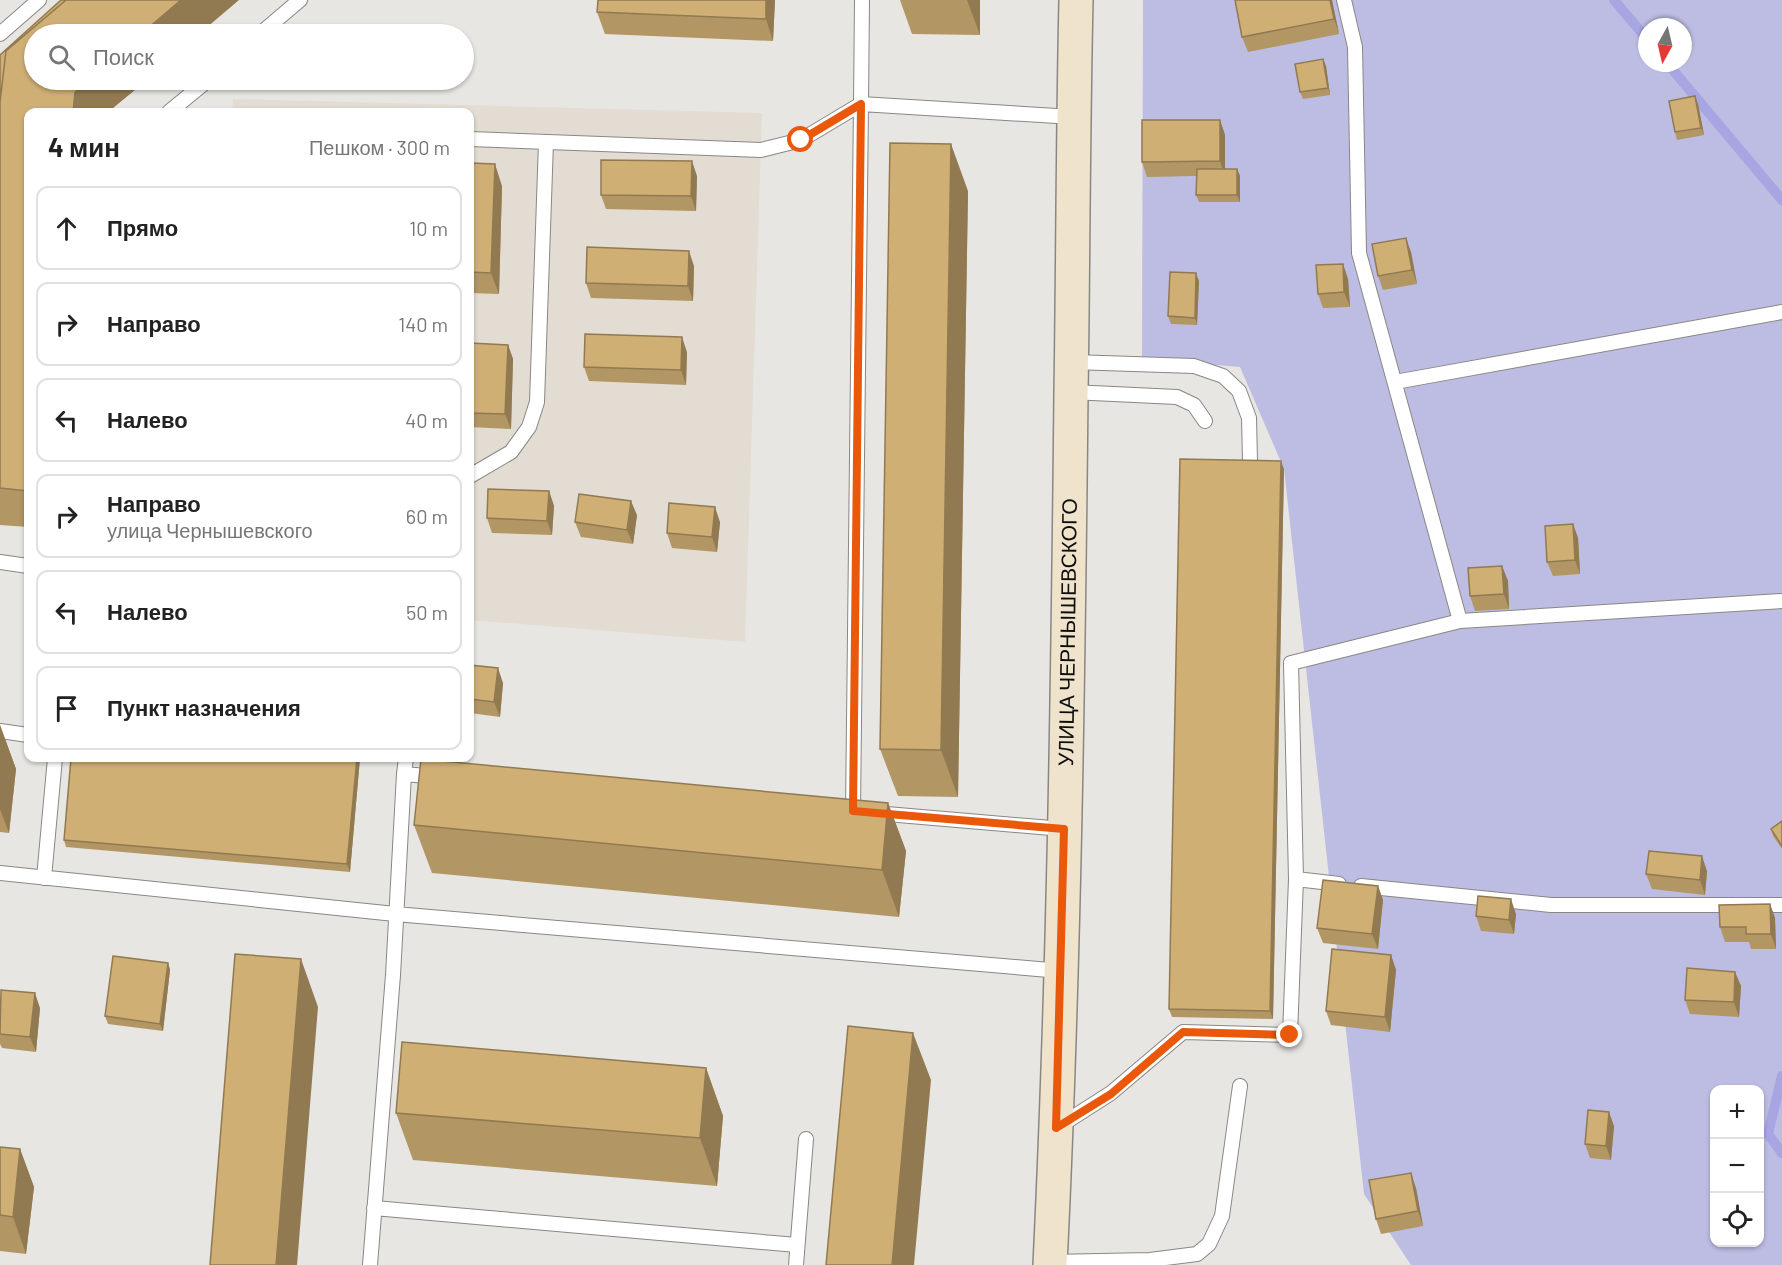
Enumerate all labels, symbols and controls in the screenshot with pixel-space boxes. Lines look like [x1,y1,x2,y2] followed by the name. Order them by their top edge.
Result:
[1638,18,1692,72] north arrow
[24,24,474,90] search box
[45,41,78,74] icon: search
[93,43,154,69] text: Поиск
[787,126,813,152] route start
[48,131,120,162] text: 4 мин
[309,135,450,159] text: Пешком · 300 m
[50,212,83,245] icon: ahead
[107,214,178,240] text: Прямо
[409,216,448,240] text: 10 m
[50,308,83,341] icon: right
[107,310,201,336] text: Направо
[398,312,448,336] text: 140 m
[50,404,83,437] icon: left
[107,406,188,432] text: Налево
[405,408,448,432] text: 40 m
[107,490,201,516] text: Направо
[1052,498,1081,766] street label: УЛИЦА ЧЕРНЫШЕВСКОГО
[50,500,83,533] icon: right
[406,504,448,528] text: 60 m
[107,518,313,542] text: улица Чернышевского
[50,596,83,629] icon: left
[107,598,188,624] text: Налево
[406,600,448,624] text: 50 m
[50,692,83,725] icon: arrive
[107,694,301,720] text: Пункт назначения
[1276,1021,1302,1047] route end
[1710,1085,1764,1247] map controls
[1710,1085,1764,1139] button: +
[1710,1139,1764,1193] button: −
[1710,1193,1764,1247] button: locate

